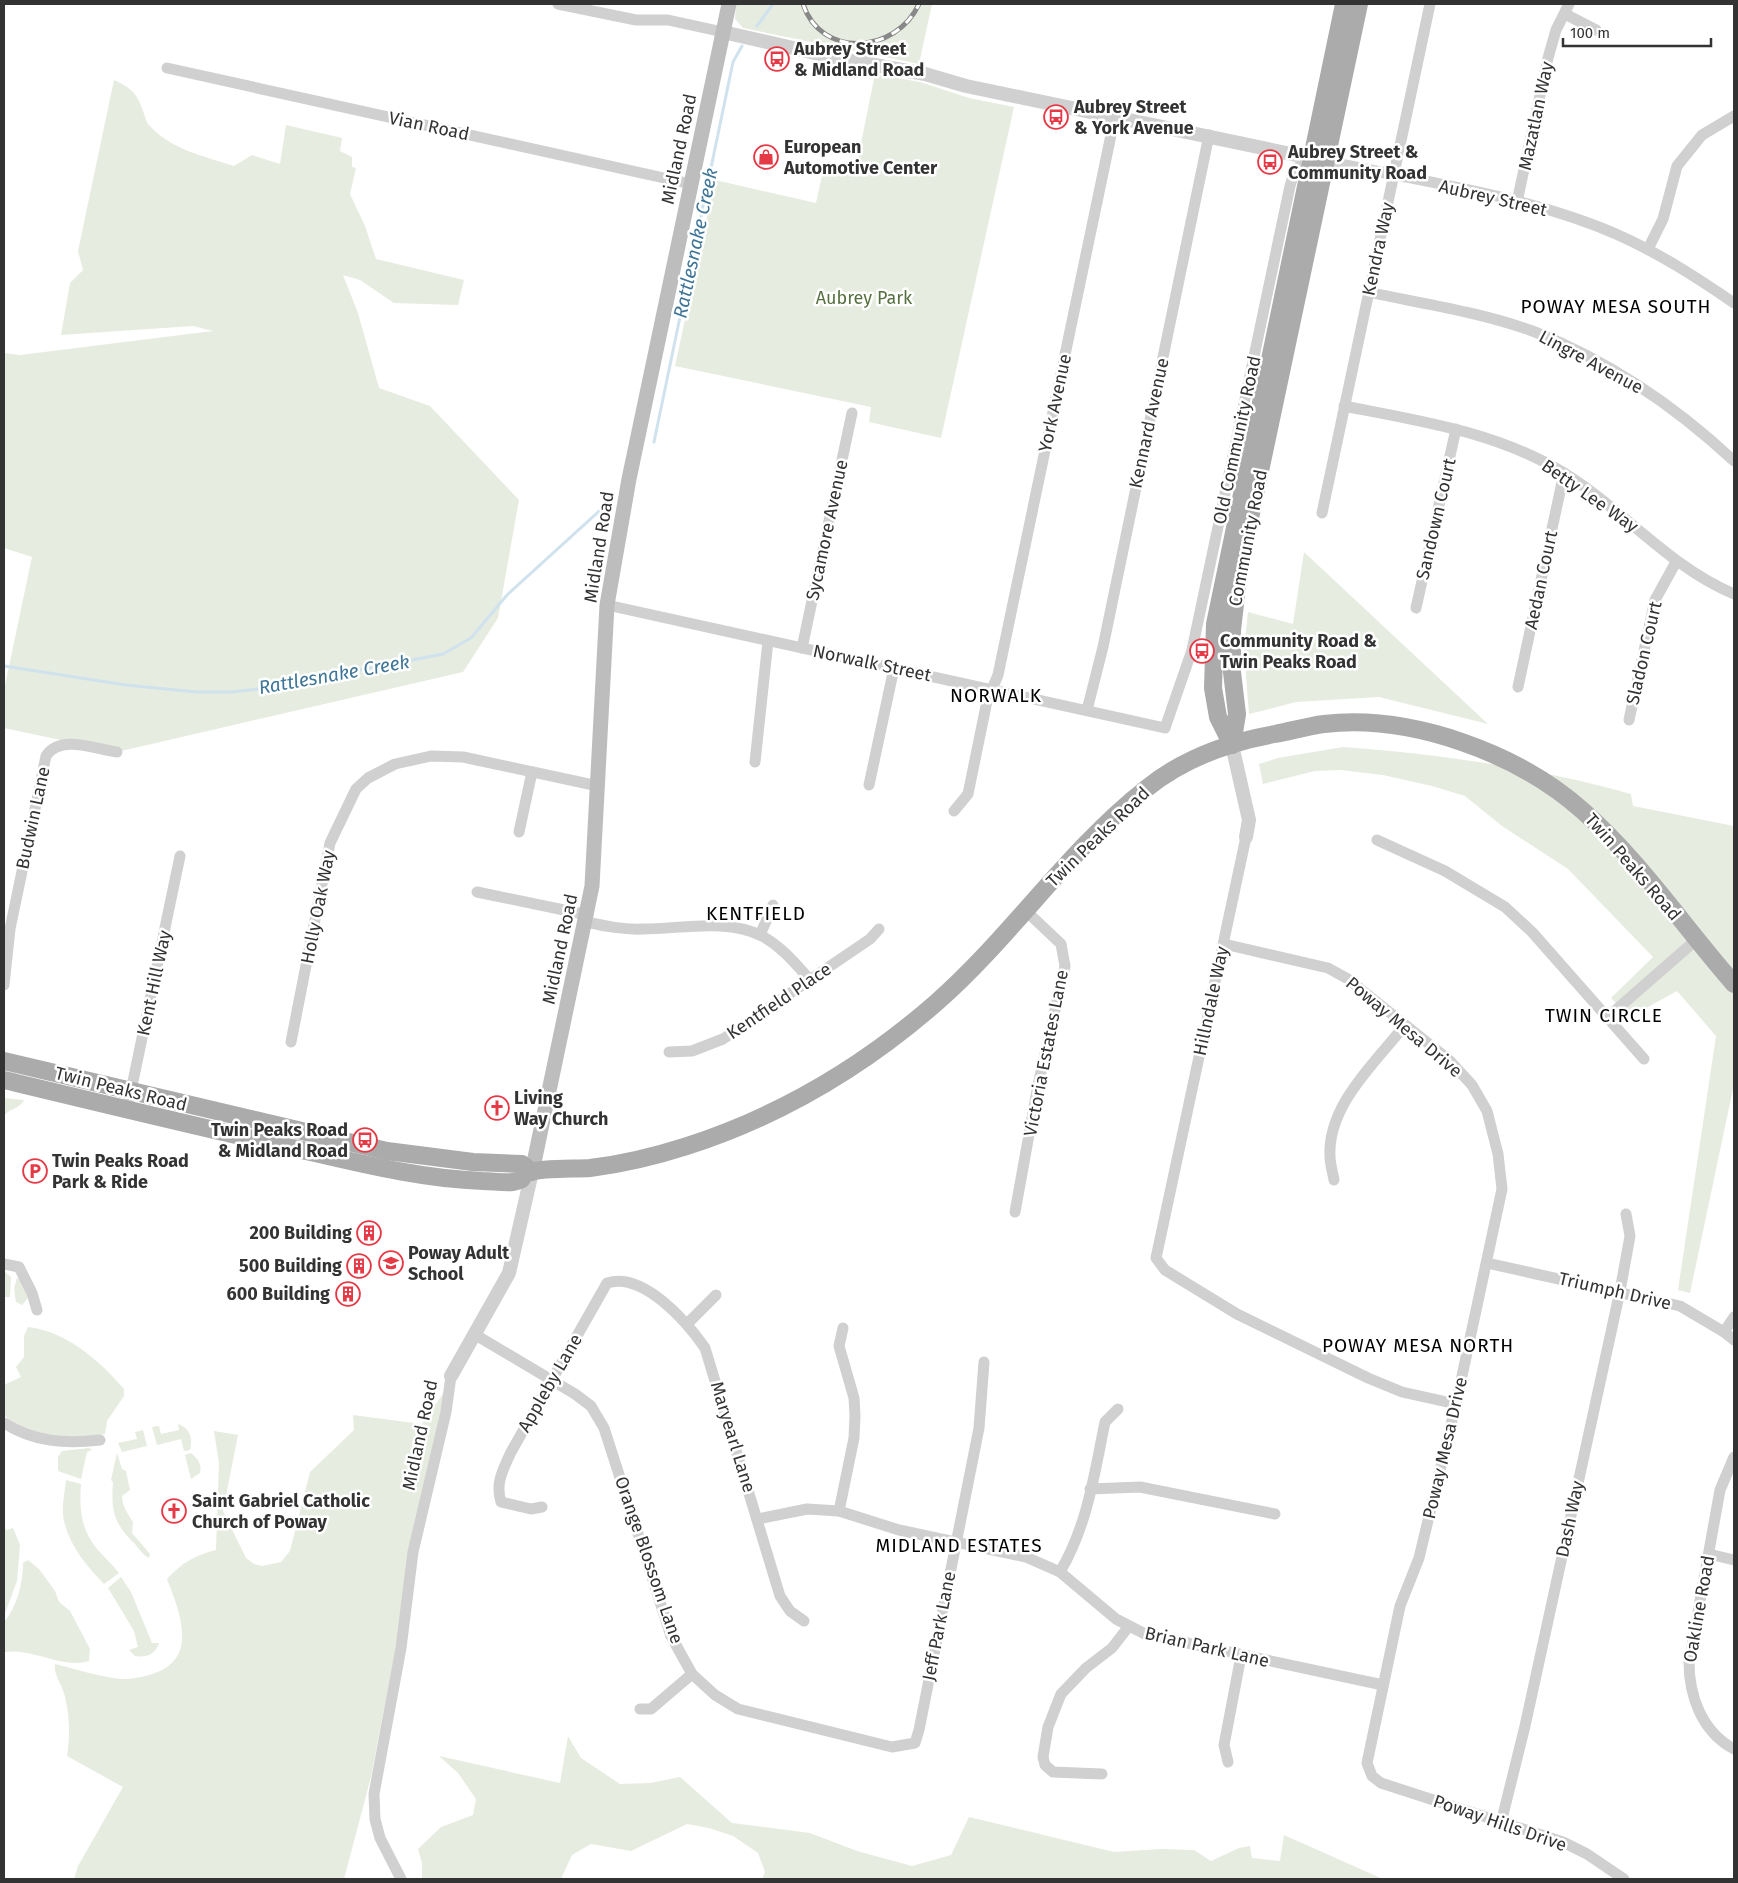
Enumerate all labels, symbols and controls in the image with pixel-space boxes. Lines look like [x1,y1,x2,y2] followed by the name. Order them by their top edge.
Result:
[1563,15,1710,47] scale bar
[1570,24,1610,42] text: 100 m
[793,38,924,81] place label: Aubrey Street & Midland Road
[764,46,790,72] bus stop icon: Aubrey Street & Midland Road
[1514,60,1558,172] street label: Mazatlan Way
[657,92,701,206] street label: Midland Road
[1073,96,1194,139] place label: Aubrey Street & York Avenue
[1043,104,1069,130] bus stop icon: Aubrey Street & York Avenue
[387,107,471,145] street label: Vian Road
[783,136,938,179] place label: European Automotive Center
[1287,141,1427,184] place label: Aubrey Street & Community Road
[753,144,779,170] shop icon: European Automotive Center
[1257,149,1283,175] bus stop icon: Aubrey Street & Community Road
[668,166,723,320] water label: Rattlesnake Creek
[1437,175,1550,221] street label: Aubrey Street
[1357,200,1399,298] street label: Kendra Way
[816,287,913,309] park label: Aubrey Park
[1520,295,1712,318] district label: POWAY MESA SOUTH
[1535,325,1647,399] street label: Lingre Avenue
[1034,352,1076,454] street label: York Avenue
[1208,354,1266,526] street label: Old Community Road
[1124,356,1174,490] street label: Kennard Avenue
[1537,455,1643,537] street label: Betty Lee Way
[1411,456,1461,582] street label: Sandown Court
[801,458,853,602] street label: Sycamore Avenue
[1224,468,1272,608] street label: Community Road
[579,490,619,604] street label: Midland Road
[1520,528,1562,631] street label: Aedan Court
[1621,599,1667,707] street label: Sladon Court
[1220,630,1377,673] place label: Community Road & Twin Peaks Road
[1189,638,1215,664] bus stop icon: Community Road & Twin Peaks Road
[811,640,934,686] street label: Norwalk Street
[257,650,411,699] water label: Rattlesnake Creek
[950,684,1042,707] district label: NORWALK
[11,765,55,871] street label: Budwin Lane
[1042,782,1154,892] street label: Twin Peaks Road
[1580,809,1686,925] street label: Twin Peaks Road
[296,848,340,966] street label: Holly Oak Way
[538,892,582,1006] street label: Midland Road
[706,902,806,925] district label: KENTFIELD
[132,928,176,1038] street label: Kent Hill Way
[1189,944,1233,1058] street label: Hillndale Way
[723,958,835,1044] street label: Kentfield Place
[1019,968,1073,1138] street label: Victoria Estates Lane
[1341,972,1467,1082] street label: Poway Mesa Drive
[1545,1004,1663,1027] district label: TWIN CIRCLE
[53,1062,189,1116] street label: Twin Peaks Road
[514,1087,608,1130] place label: Living Way Church
[484,1095,510,1121] church icon: Living Way Church
[211,1119,348,1162] place label: Twin Peaks Road & Midland Road
[352,1127,378,1153] bus stop icon: Twin Peaks Road & Midland Road
[52,1150,189,1193] place label: Twin Peaks Road Park & Ride
[22,1158,48,1184] parking icon: Twin Peaks Road Park & Ride
[356,1220,382,1246] building icon: 200 Building
[249,1222,352,1244] place label: 200 Building
[408,1242,510,1285] place label: Poway Adult School
[378,1250,404,1276] school or university icon: Poway Adult School
[346,1253,372,1279] building icon: 500 Building
[239,1255,342,1277] place label: 500 Building
[1557,1267,1673,1315] street label: Triumph Drive
[335,1281,361,1307] building icon: 600 Building
[227,1283,330,1305] place label: 600 Building
[513,1330,587,1436] street label: Appleby Lane
[1322,1334,1514,1357] district label: POWAY MESA NORTH
[1418,1375,1472,1521] street label: Poway Mesa Drive
[398,1378,442,1492] street label: Midland Road
[706,1379,760,1495] street label: Maryearl Lane
[610,1473,688,1647] street label: Orange Blossom Lane
[1551,1479,1589,1559] street label: Dash Way
[192,1490,370,1533] place label: Saint Gabriel Catholic Church of Poway
[161,1498,187,1524] church icon: Saint Gabriel Catholic Church of Poway
[875,1534,1043,1557] district label: MIDLAND ESTATES
[1679,1554,1719,1664] street label: Oakline Road
[918,1569,960,1683] street label: Jeff Park Lane
[1143,1622,1271,1672] street label: Brian Park Lane
[1430,1790,1570,1856] street label: Poway Hills Drive

